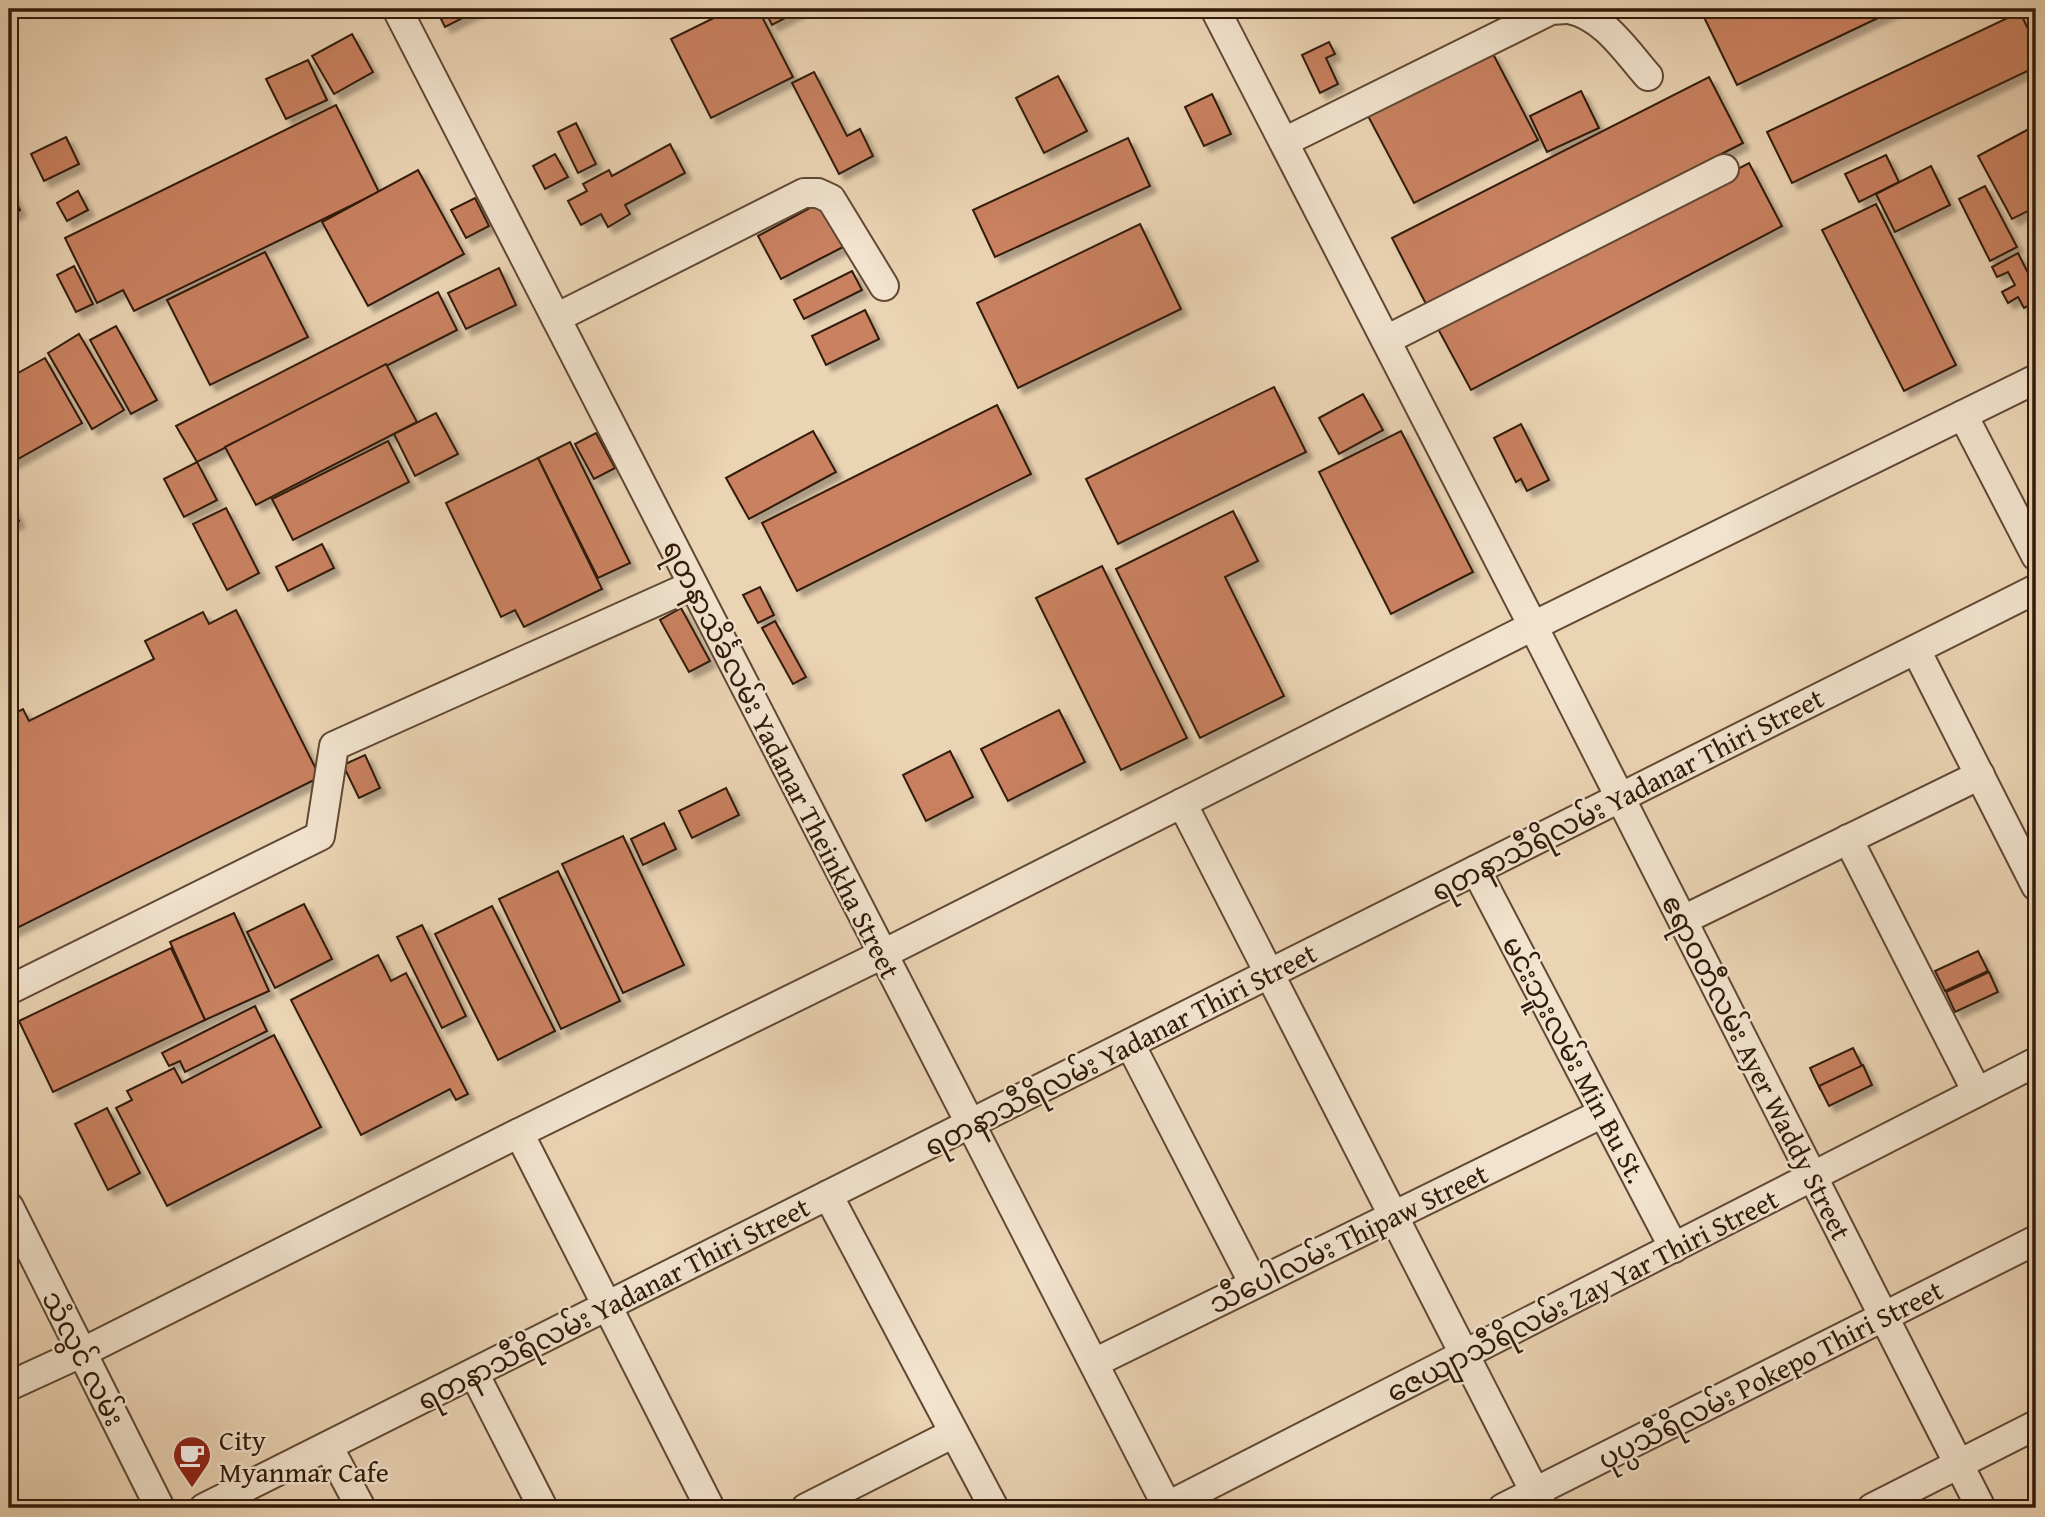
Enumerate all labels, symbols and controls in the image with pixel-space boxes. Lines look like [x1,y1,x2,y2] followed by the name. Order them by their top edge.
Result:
[650,532,911,987] street label: ရတနာသိင်္ခလမ်း Yadanar Theinkha Street
[1424,677,1832,914] street label: ရတနာသီရိလမ်း Yadanar Thiri Street
[1649,887,1862,1248] street label: ဧရာဝတီလမ်း Ayer Waddy Street
[1490,928,1658,1191] street label: မင်းဘူးလမ်း Min Bu St.
[917,932,1325,1169] street label: ရတနာသီရိလမ်း Yadanar Thiri Street
[1202,1153,1494,1323] street label: သီပေါလမ်း Thipaw Street
[1379,1178,1787,1415] street label: ဇေယျာသီရိလမ်း Zay Yar Thiri Street
[410,1186,818,1423] street label: ရတနာသီရိလမ်း Yadanar Thiri Street
[1590,1269,1951,1482] street label: ပုပ္ပသီရိလမ်း Pokepo Thiri Street
[30,1283,136,1434] street label: သံလွင် လမ်း
[219,1419,389,1492] place label: City Myanmar Cafe
[171,1434,213,1489] cafe icon: City Myanmar Cafe

